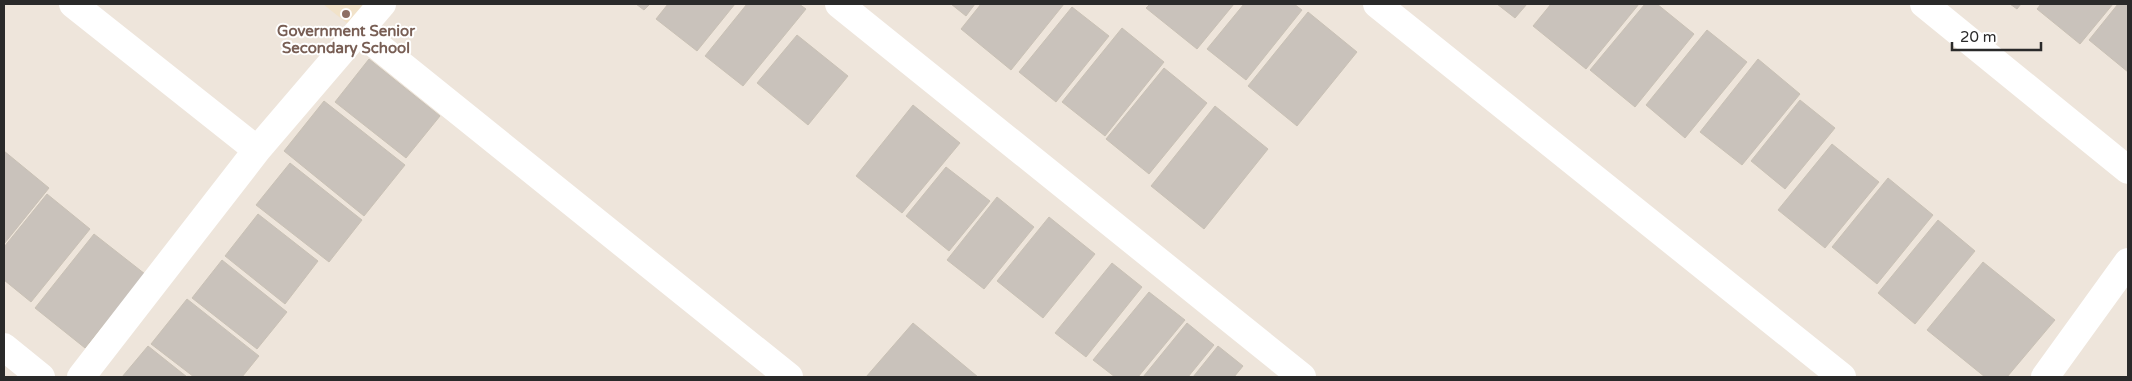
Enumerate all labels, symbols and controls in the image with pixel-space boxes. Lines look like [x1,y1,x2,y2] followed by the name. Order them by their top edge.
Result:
[340,8,352,20] marker: Government Senior Secondary School
[1952,20,2041,52] scale bar
[277,22,415,58] place label: Government Senior Secondary School
[1960,28,1997,46] text: 20 m

